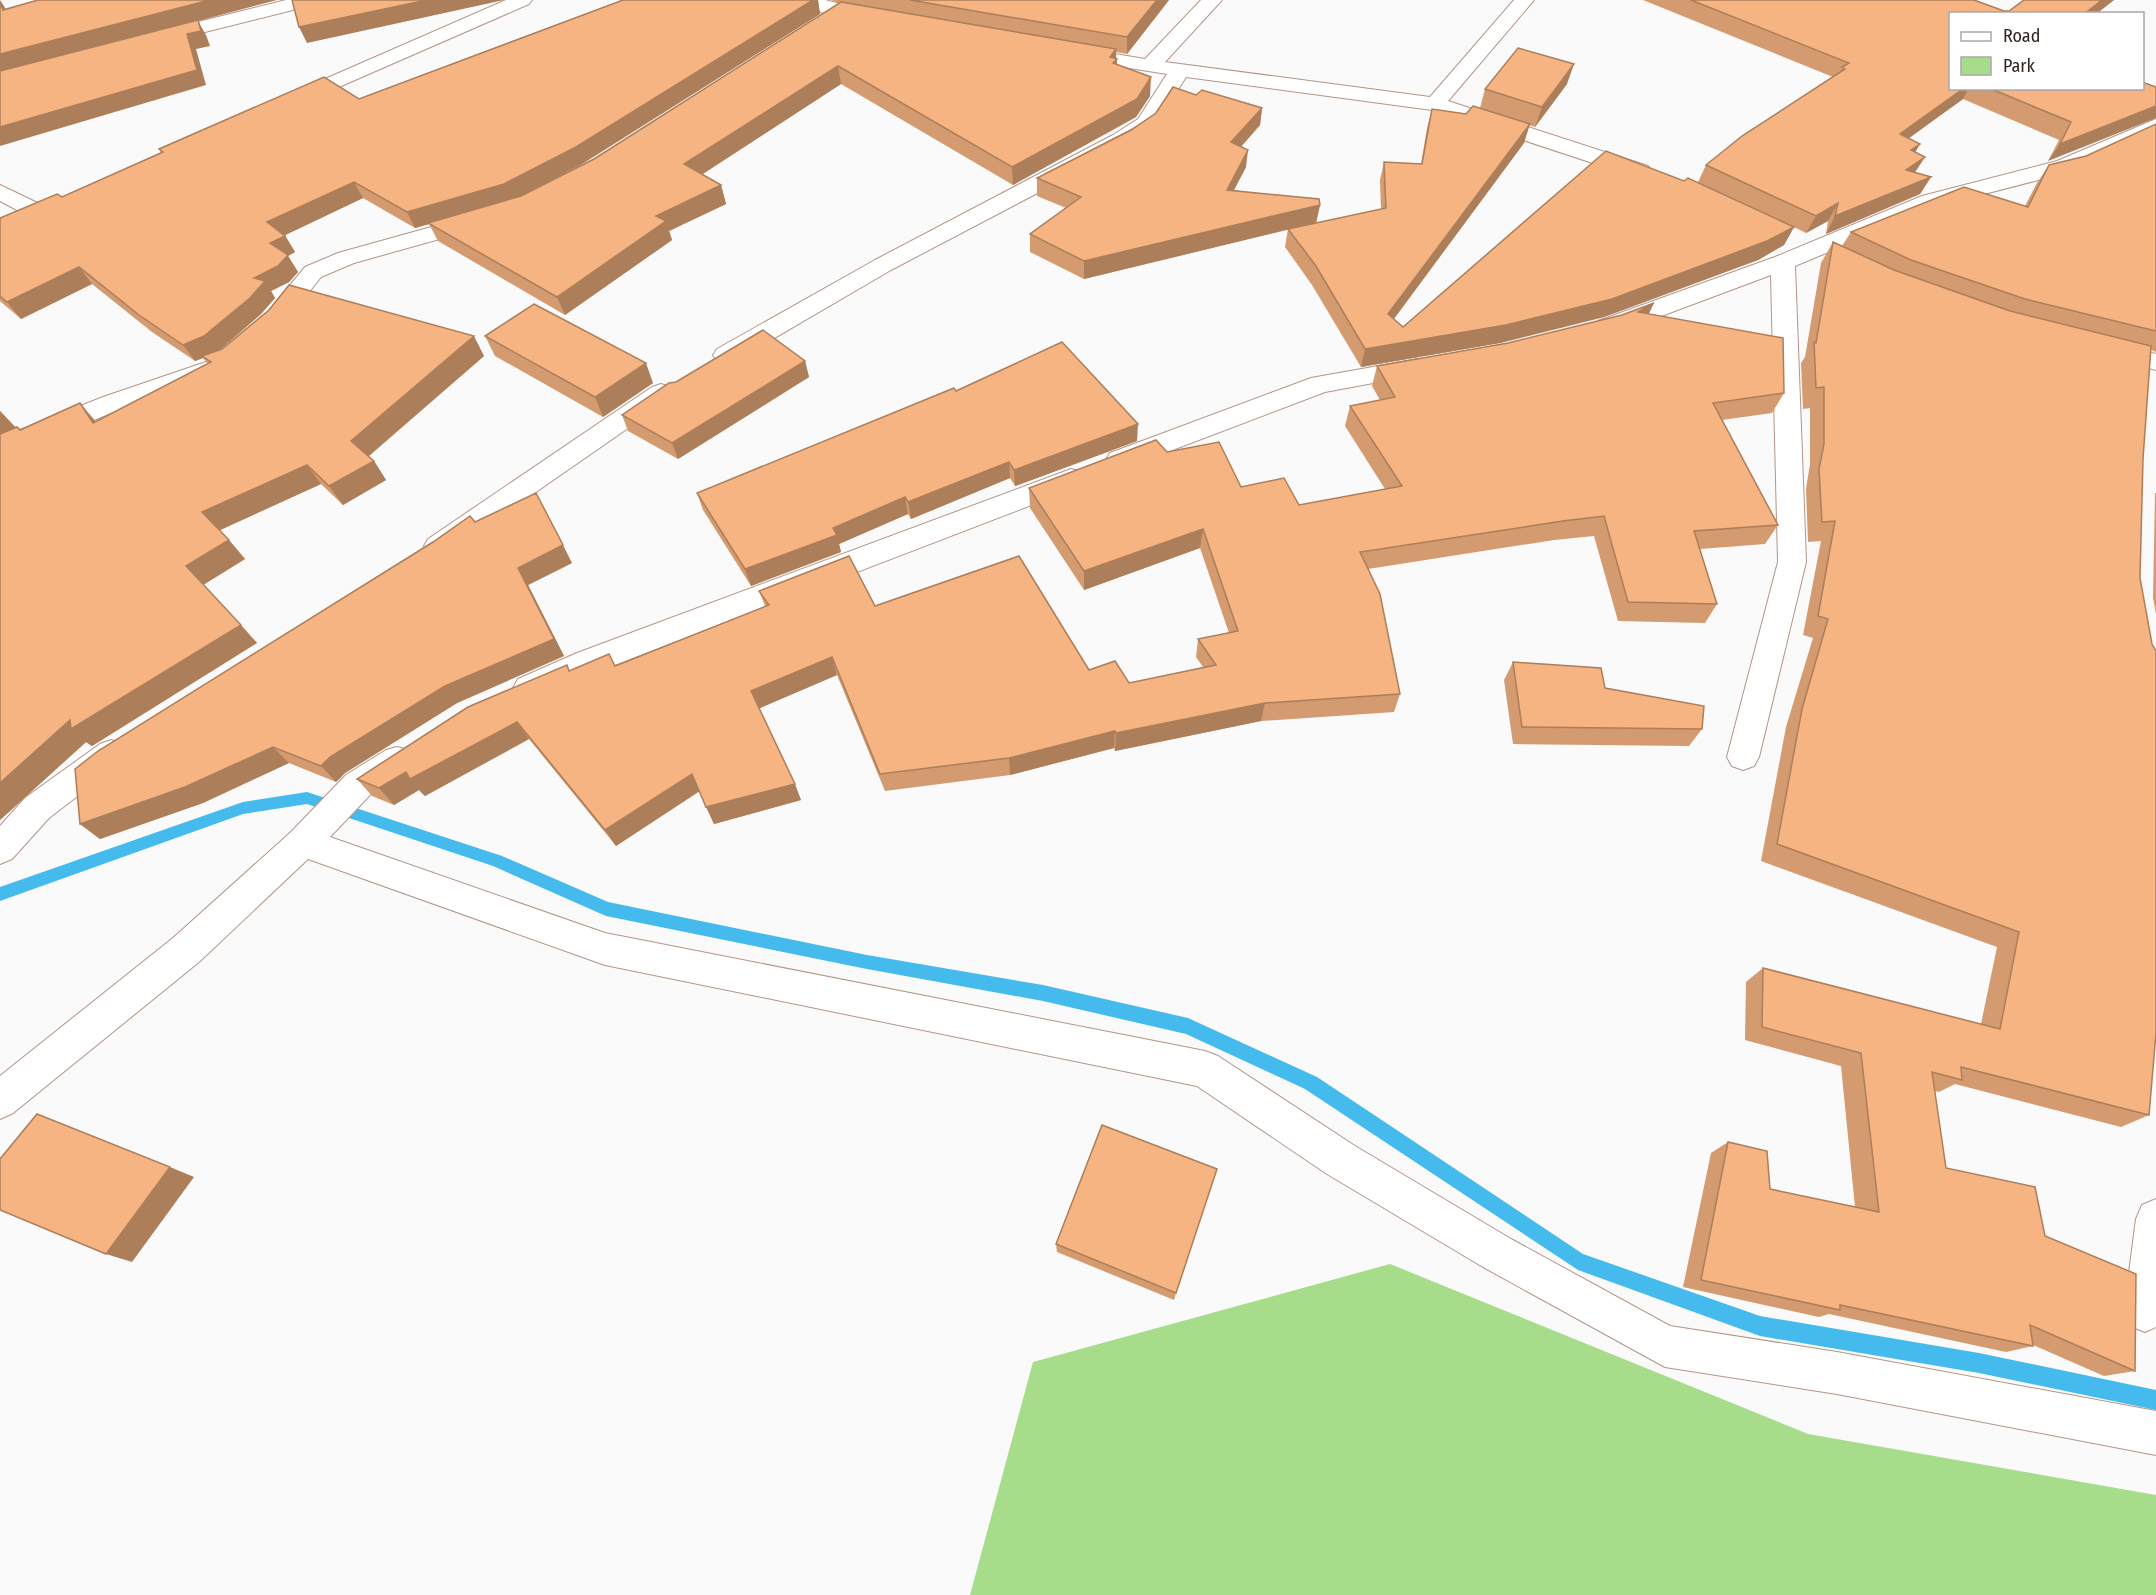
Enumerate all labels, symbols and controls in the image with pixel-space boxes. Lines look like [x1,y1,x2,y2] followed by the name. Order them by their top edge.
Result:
[1949,12,2144,90] legend
[2003,25,2040,47] text: Road
[2003,55,2036,77] text: Park

